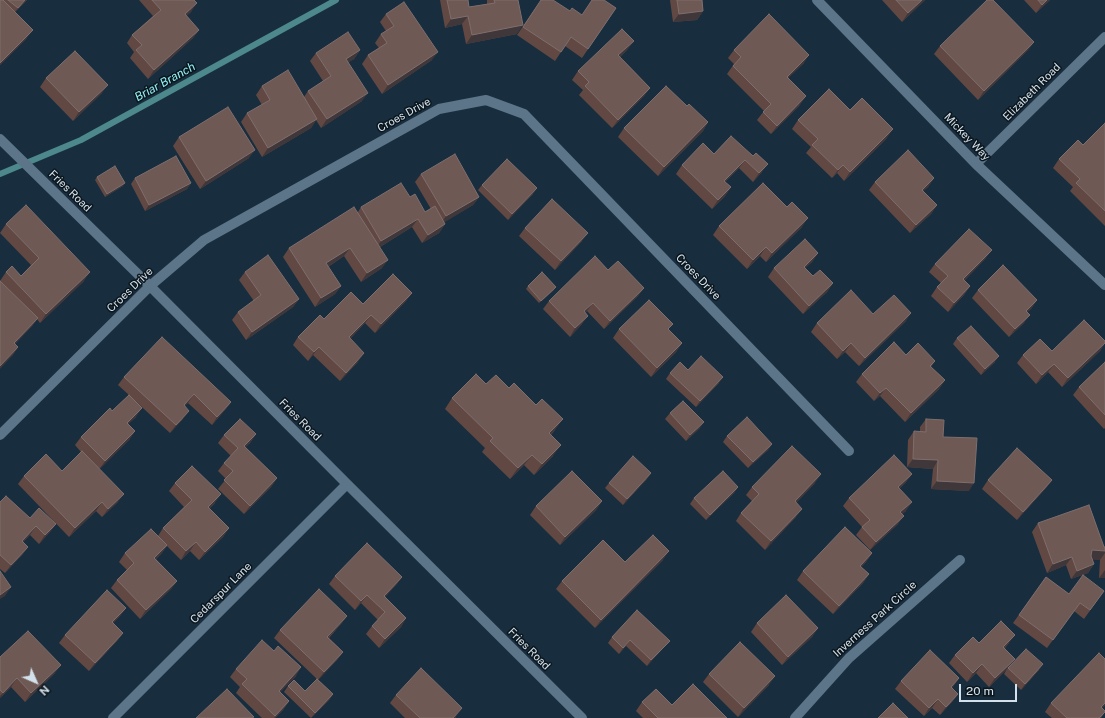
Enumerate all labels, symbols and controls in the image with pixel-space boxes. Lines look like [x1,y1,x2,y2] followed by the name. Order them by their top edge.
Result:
[132,59,198,105] water label: Briar Branch
[1000,60,1064,124] street label: Elizabeth Road
[375,95,433,135] street label: Croes Drive
[941,111,993,163] street label: Mickey Way
[46,167,94,215] street label: Fries Road
[673,251,723,303] street label: Croes Drive
[104,265,156,315] street label: Croes Drive
[276,396,324,444] street label: Fries Road
[188,560,254,626] street label: Cedarspur Lane
[831,578,919,660] street label: Inverness Park Circle
[505,625,553,673] street label: Fries Road
[16,662,56,702] north arrow
[961,676,1019,702] scale bar
[37,683,52,698] text: N
[966,684,994,698] text: 20 m

